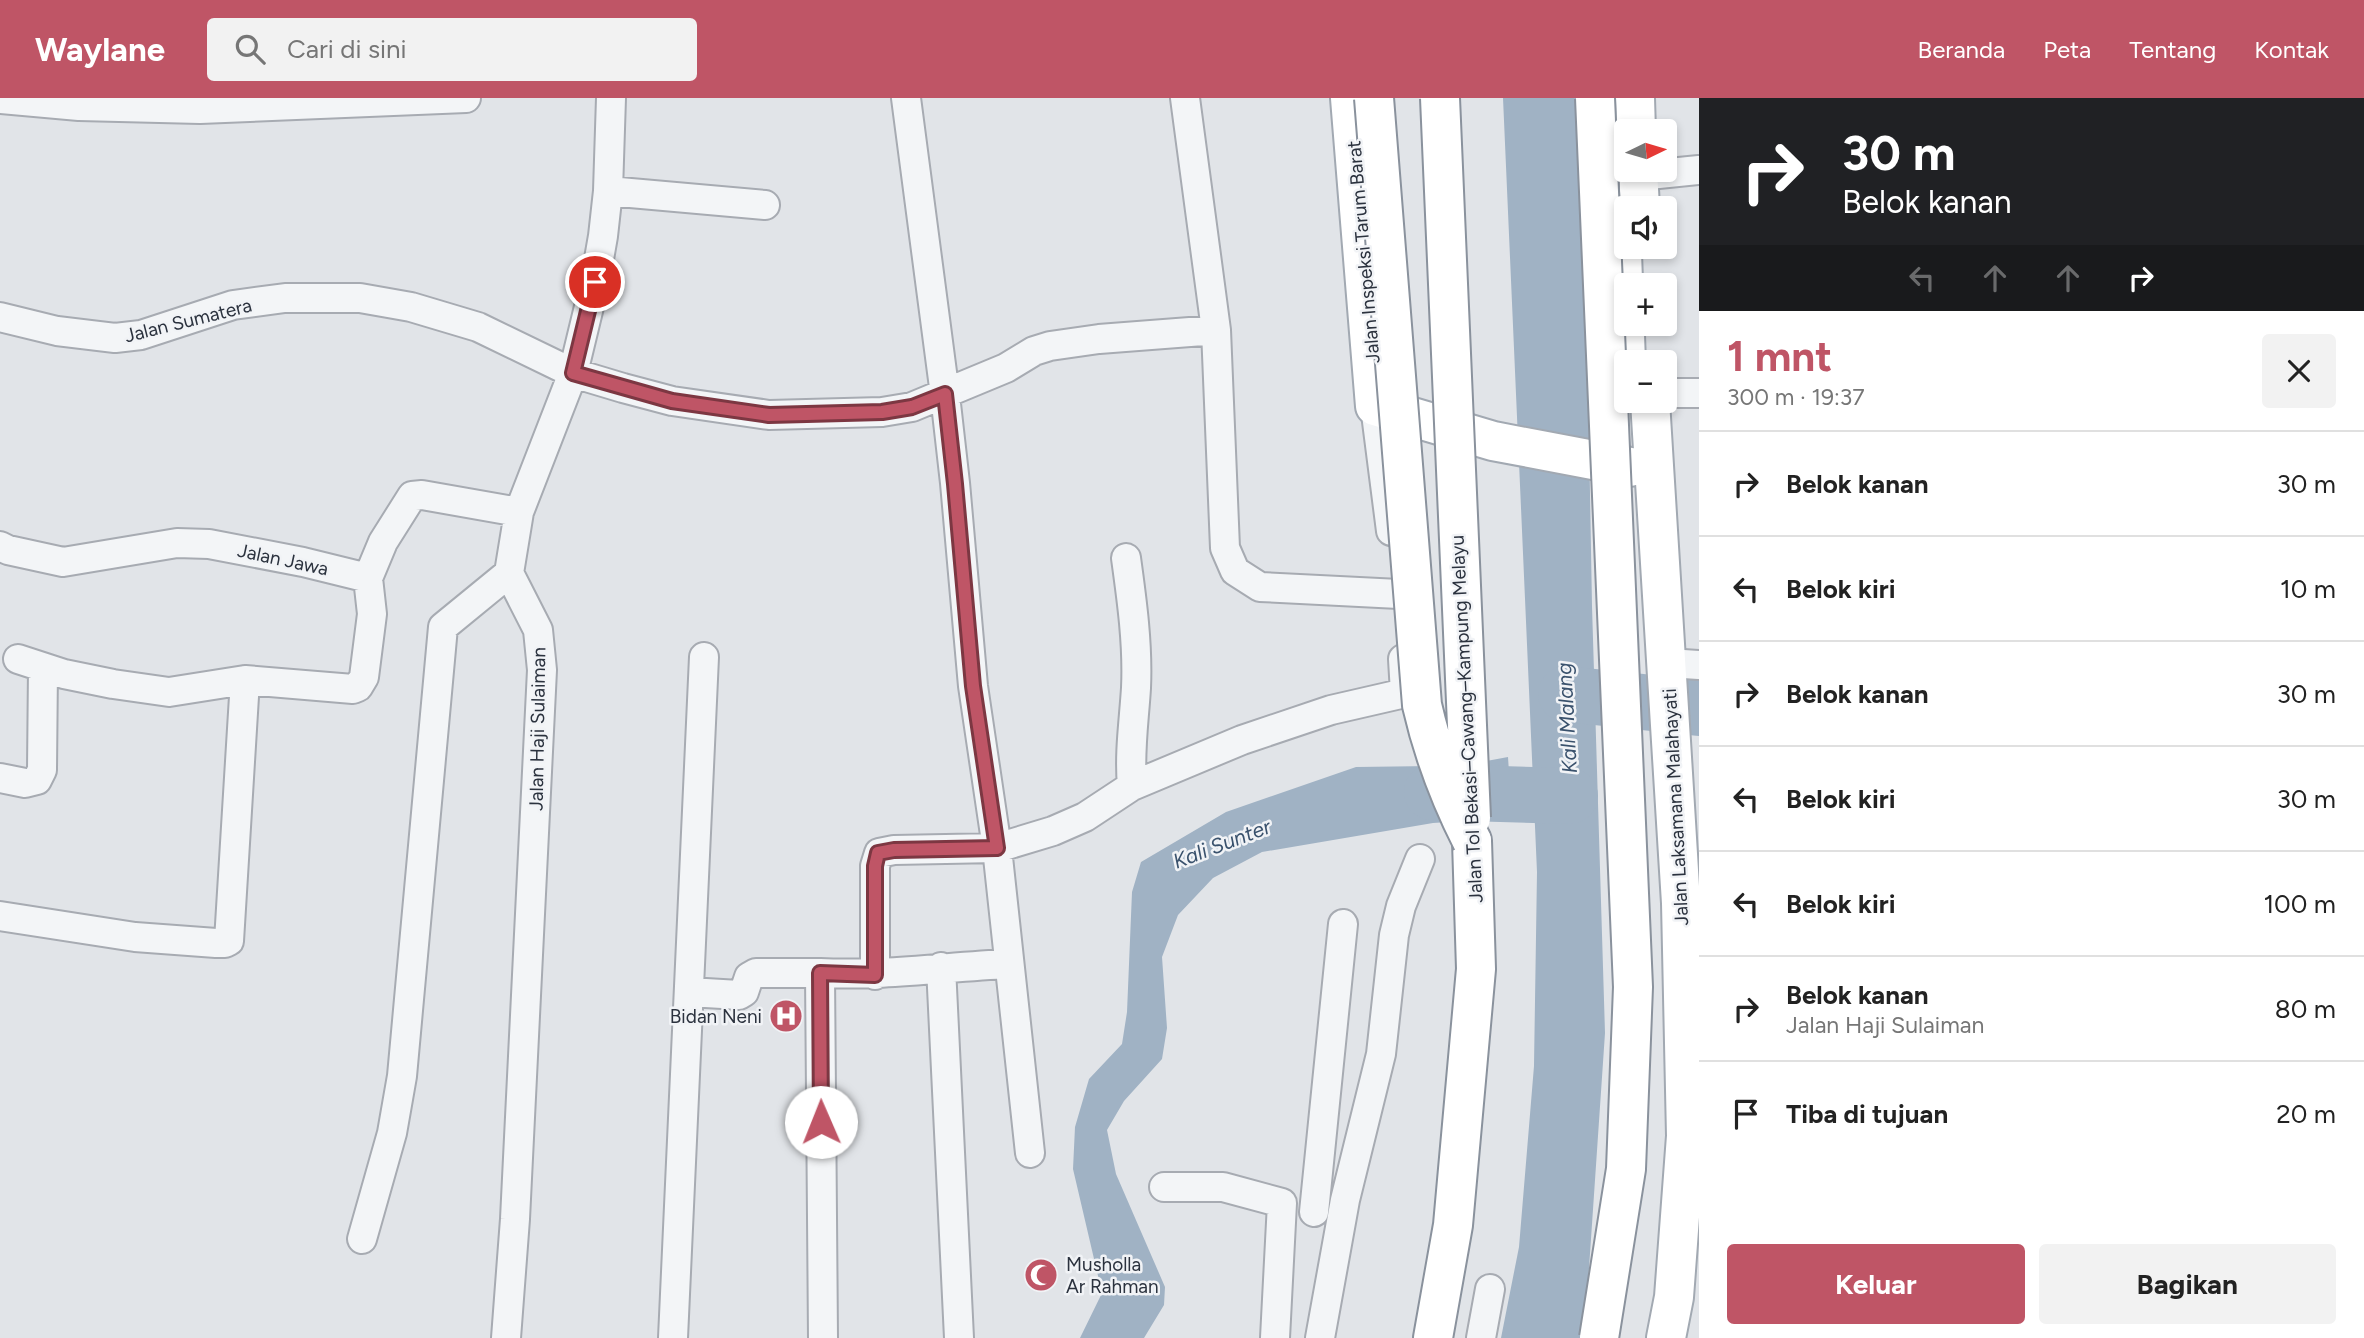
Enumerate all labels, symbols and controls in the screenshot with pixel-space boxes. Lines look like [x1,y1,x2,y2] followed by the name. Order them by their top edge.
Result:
[207,18,697,81] search box
[35,30,165,69] text: Waylane
[231,30,269,68] icon: search
[287,33,407,65] text: Cari di sini
[1918,35,2005,64] text: Beranda
[2043,35,2091,64] text: Peta
[2129,35,2216,64] text: Tentang
[2254,35,2329,64] text: Kontak
[1614,119,1676,182] north arrow
[1614,119,1677,413] map controls
[1842,123,1955,182] text: 30 m
[1727,126,1818,217] icon: right
[1342,140,1385,364] street label: Jalan Inspeksi Tarum Barat
[1842,183,2012,221] text: Belok kanan
[1614,196,1677,259] button: sound
[565,252,625,312] pin
[1903,259,1941,297] icon: left
[1976,259,2014,297] icon: ahead
[2049,259,2087,297] icon: ahead
[2122,259,2160,297] icon: right
[576,263,614,301] icon: arrive
[1614,273,1677,336] button: +
[122,294,254,347] street label: Jalan Sumatera
[1727,331,1832,382] text: 1 mnt
[2262,334,2336,408] button: close
[1614,350,1677,413] button: −
[1727,383,1865,411] text: 300 m · 19:37
[1727,465,1765,503] icon: right
[1786,468,1929,500] text: Belok kanan
[2277,468,2336,500] text: 30 m
[1445,534,1488,904] street label: Jalan Tol Bekasi–Cawang–Kampung Melayu
[235,539,330,580] street label: Jalan Jawa
[1727,570,1765,608] icon: left
[1786,573,1895,605] text: Belok kiri
[2280,573,2336,605] text: 10 m
[525,647,550,811] street label: Jalan Haji Sulaiman
[1551,662,1582,774] water label: Kali Malang
[1727,675,1765,713] icon: right
[1786,678,1929,710] text: Belok kanan
[2277,678,2336,710] text: 30 m
[1658,688,1693,926] street label: Jalan Laksamana Malahayati
[1727,780,1765,818] icon: left
[1786,783,1895,815] text: Belok kiri
[2277,783,2336,815] text: 30 m
[1169,813,1275,874] water label: Kali Sunter
[1727,885,1765,923] icon: left
[1786,888,1895,920] text: Belok kiri
[2263,888,2336,920] text: 100 m
[1786,979,1929,1011] text: Belok kanan
[1727,990,1765,1028] icon: right
[2275,993,2336,1025] text: 80 m
[767,997,805,1035] hospital icon: Bidan Neni
[670,1005,762,1028] place label: Bidan Neni
[1786,1011,1984,1039] text: Jalan Haji Sulaiman
[784,1085,858,1159] position arrow
[1727,1095,1765,1133] icon: arrive
[1786,1098,1948,1130] text: Tiba di tujuan
[2276,1098,2336,1130] text: 20 m
[1727,1244,2025,1324] button: Keluar
[2039,1244,2336,1324] button: Bagikan
[1066,1253,1159,1298] place label: Musholla Ar Rahman
[1022,1256,1060,1294] mosque icon: Musholla Ar Rahman

